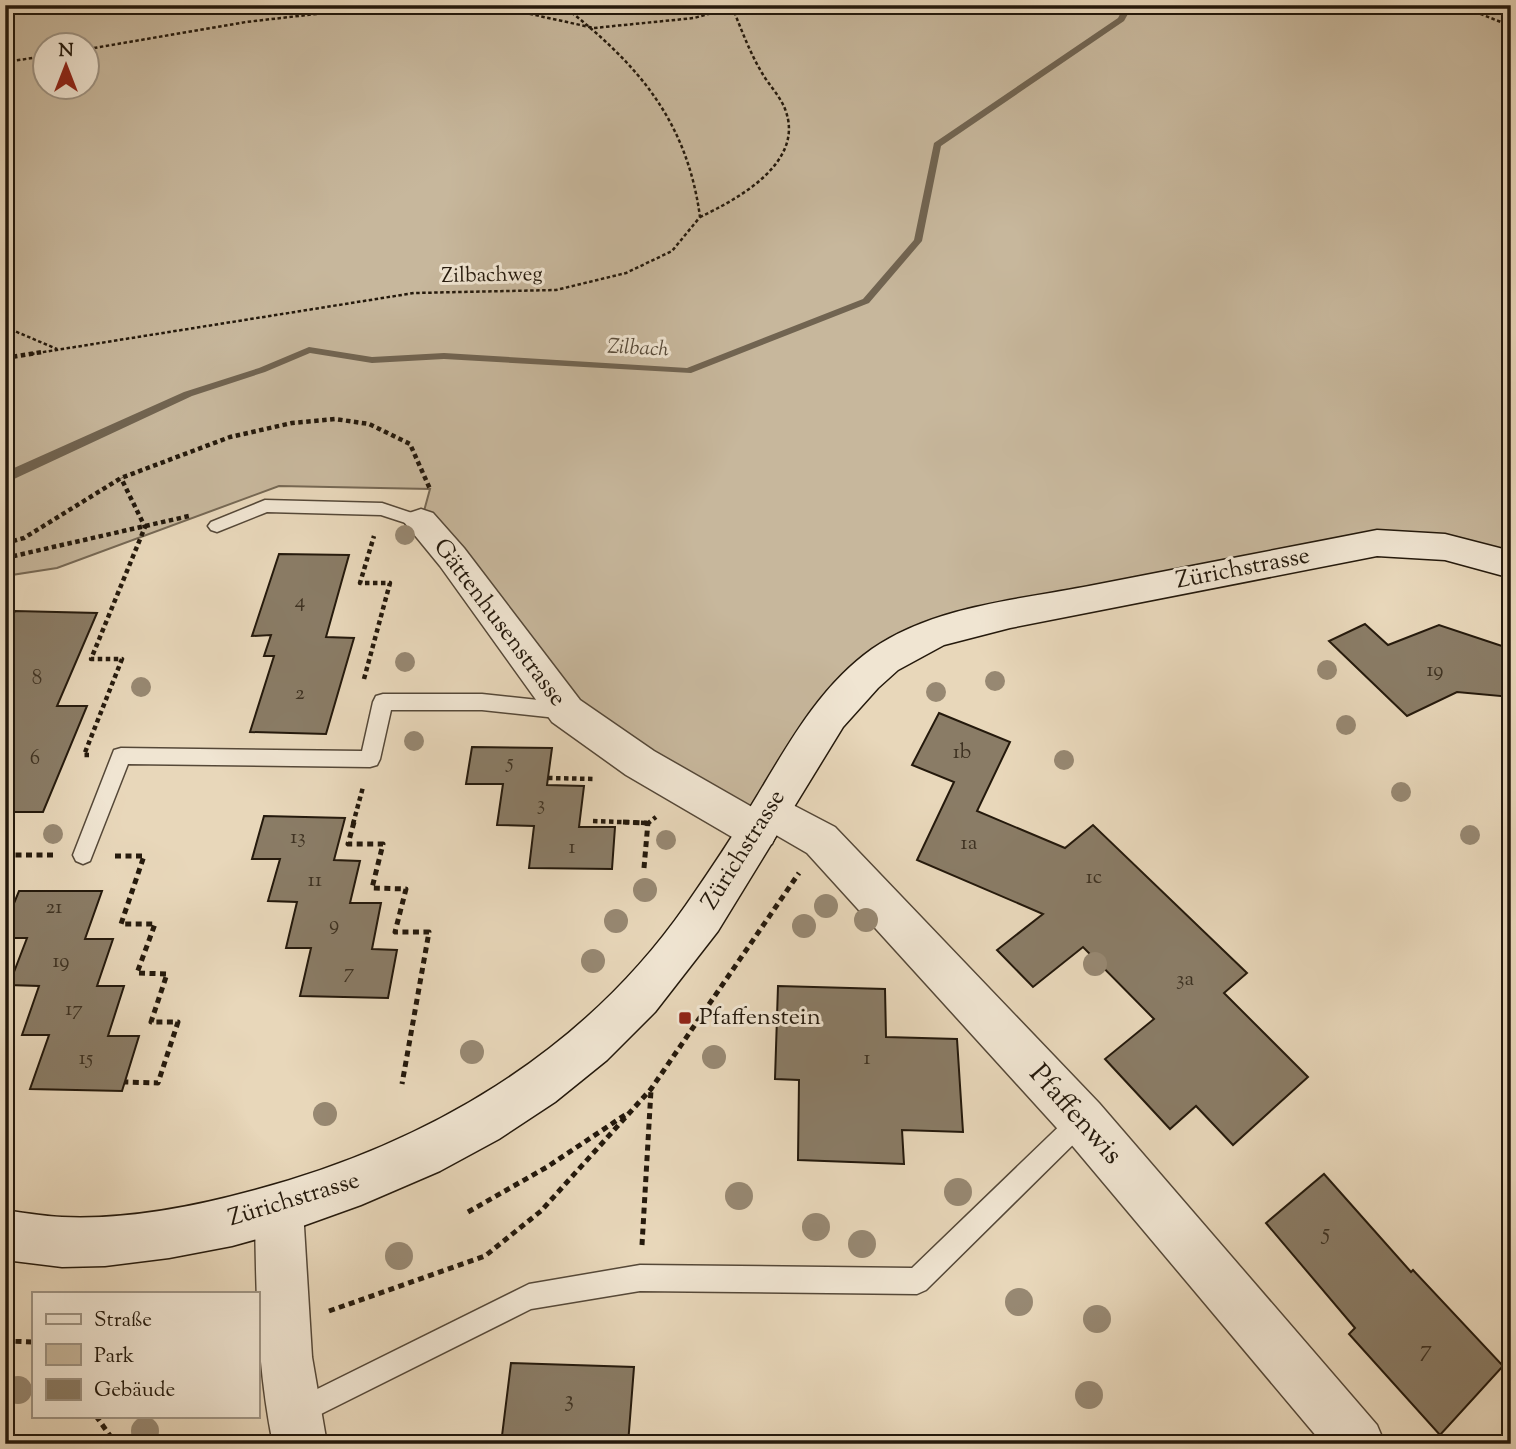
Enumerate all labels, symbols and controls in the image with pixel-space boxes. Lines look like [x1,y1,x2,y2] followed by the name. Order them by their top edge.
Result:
[32,32,102,102] north arrow
[58,38,74,65] text: N
[441,260,543,292] street label: Zilbachweg
[606,332,670,366] water label: Zilbach
[424,532,574,714] street label: Gättenhusenstrasse
[1173,539,1313,599] street label: Zürichstrasse
[295,587,305,617] house number: 4
[1426,656,1444,686] house number: 19
[32,664,42,694] house number: 8
[295,679,305,709] house number: 2
[953,738,971,768] house number: 1b
[30,744,40,774] house number: 6
[505,748,514,778] house number: 5
[694,783,794,917] street label: Zürichstrasse
[537,790,545,820] house number: 3
[290,823,306,853] house number: 13
[961,829,978,859] house number: 1a
[568,833,576,863] house number: 1
[1086,863,1102,893] house number: 1c
[308,866,322,896] house number: 11
[46,893,62,923] house number: 21
[329,910,339,940] house number: 9
[52,947,70,977] house number: 19
[344,958,355,988] house number: 7
[1176,965,1194,995] house number: 3a
[65,995,83,1025] house number: 17
[699,1001,821,1035] place label: Pfaffenstein
[677,1010,693,1026] marker: Pfaffenstein
[79,1044,93,1074] house number: 15
[863,1044,871,1074] house number: 1
[1019,1056,1131,1174] street label: Pfaffenwis
[224,1164,364,1236] street label: Zürichstrasse
[1320,1216,1330,1250] house number: 5
[32,1292,259,1418] legend
[94,1306,152,1336] text: Straße
[1420,1333,1432,1367] house number: 7
[94,1342,135,1372] text: Park
[94,1376,175,1406] text: Gebäude
[564,1383,574,1417] house number: 3

